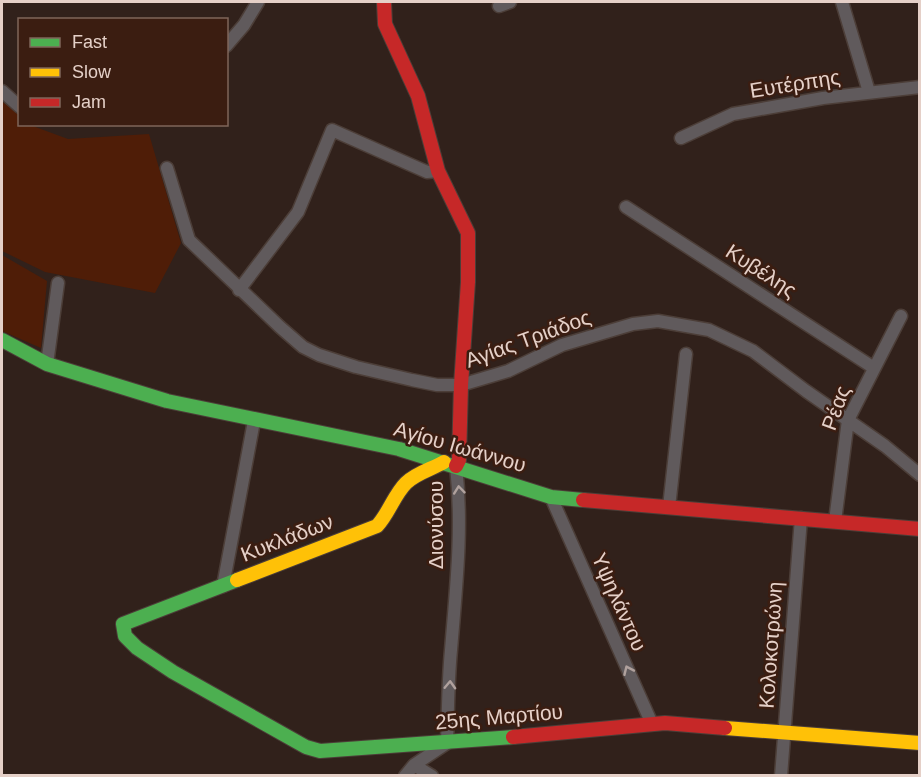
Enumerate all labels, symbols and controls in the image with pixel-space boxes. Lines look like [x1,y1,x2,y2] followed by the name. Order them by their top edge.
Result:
[18,18,228,126] legend
[72,32,107,52] text: Fast
[72,62,112,82] text: Slow
[748,65,842,102] street label: Ευτέρπης
[72,92,106,112] text: Jam
[722,239,801,302] street label: Κυβέλης
[462,305,594,372] street label: Αγίας Τριάδος
[817,382,854,433] street label: Ρέας
[391,417,529,476] street label: Αγίου Ιωάννου
[424,481,447,569] street label: Διονύσου
[453,485,466,495] one-way arrow
[237,509,336,566] street label: Κυκλάδων
[588,549,651,654] street label: Υψηλάντου
[755,581,786,709] street label: Κολοκοτρώνη
[623,666,635,677] one-way arrow
[443,680,456,689] one-way arrow
[434,699,564,734] street label: 25ης Μαρτίου

